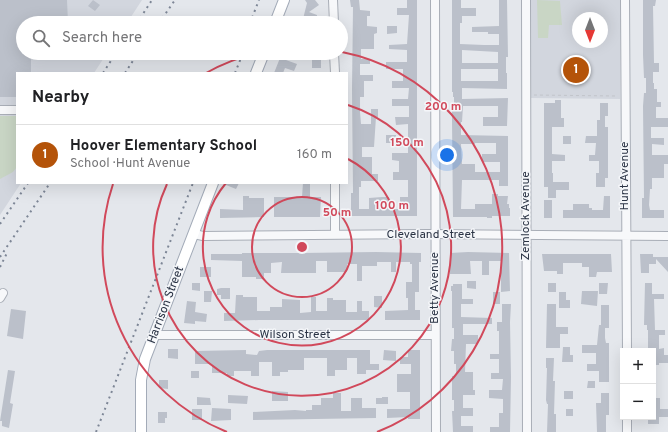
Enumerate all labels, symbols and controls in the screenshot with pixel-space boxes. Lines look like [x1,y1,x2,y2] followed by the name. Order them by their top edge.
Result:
[572,12,608,48] north arrow
[16,16,348,60] search box
[30,27,52,49] icon: search
[62,29,142,48] text: Search here
[563,55,589,85] pin: 1
[32,87,89,109] text: Nearby
[425,99,461,115] text: 200 m
[390,135,424,151] text: 150 m
[70,137,257,156] text: Hoover Elementary School
[617,142,633,210] street label: Hunt Avenue
[437,145,457,165] your location
[42,147,48,163] text: 1
[297,147,332,163] text: 160 m
[70,156,190,172] text: School · Hunt Avenue
[518,171,534,261] street label: Zemlock Avenue
[375,198,409,214] text: 100 m
[323,205,351,221] text: 50 m
[387,227,475,243] street label: Cleveland Street
[295,240,309,254] centre of rings
[427,252,443,324] street label: Betty Avenue
[144,264,188,346] street label: Harrison Street
[259,327,331,343] street label: Wilson Street
[620,348,656,420] map controls
[620,348,656,384] button: +
[620,384,656,420] button: −

